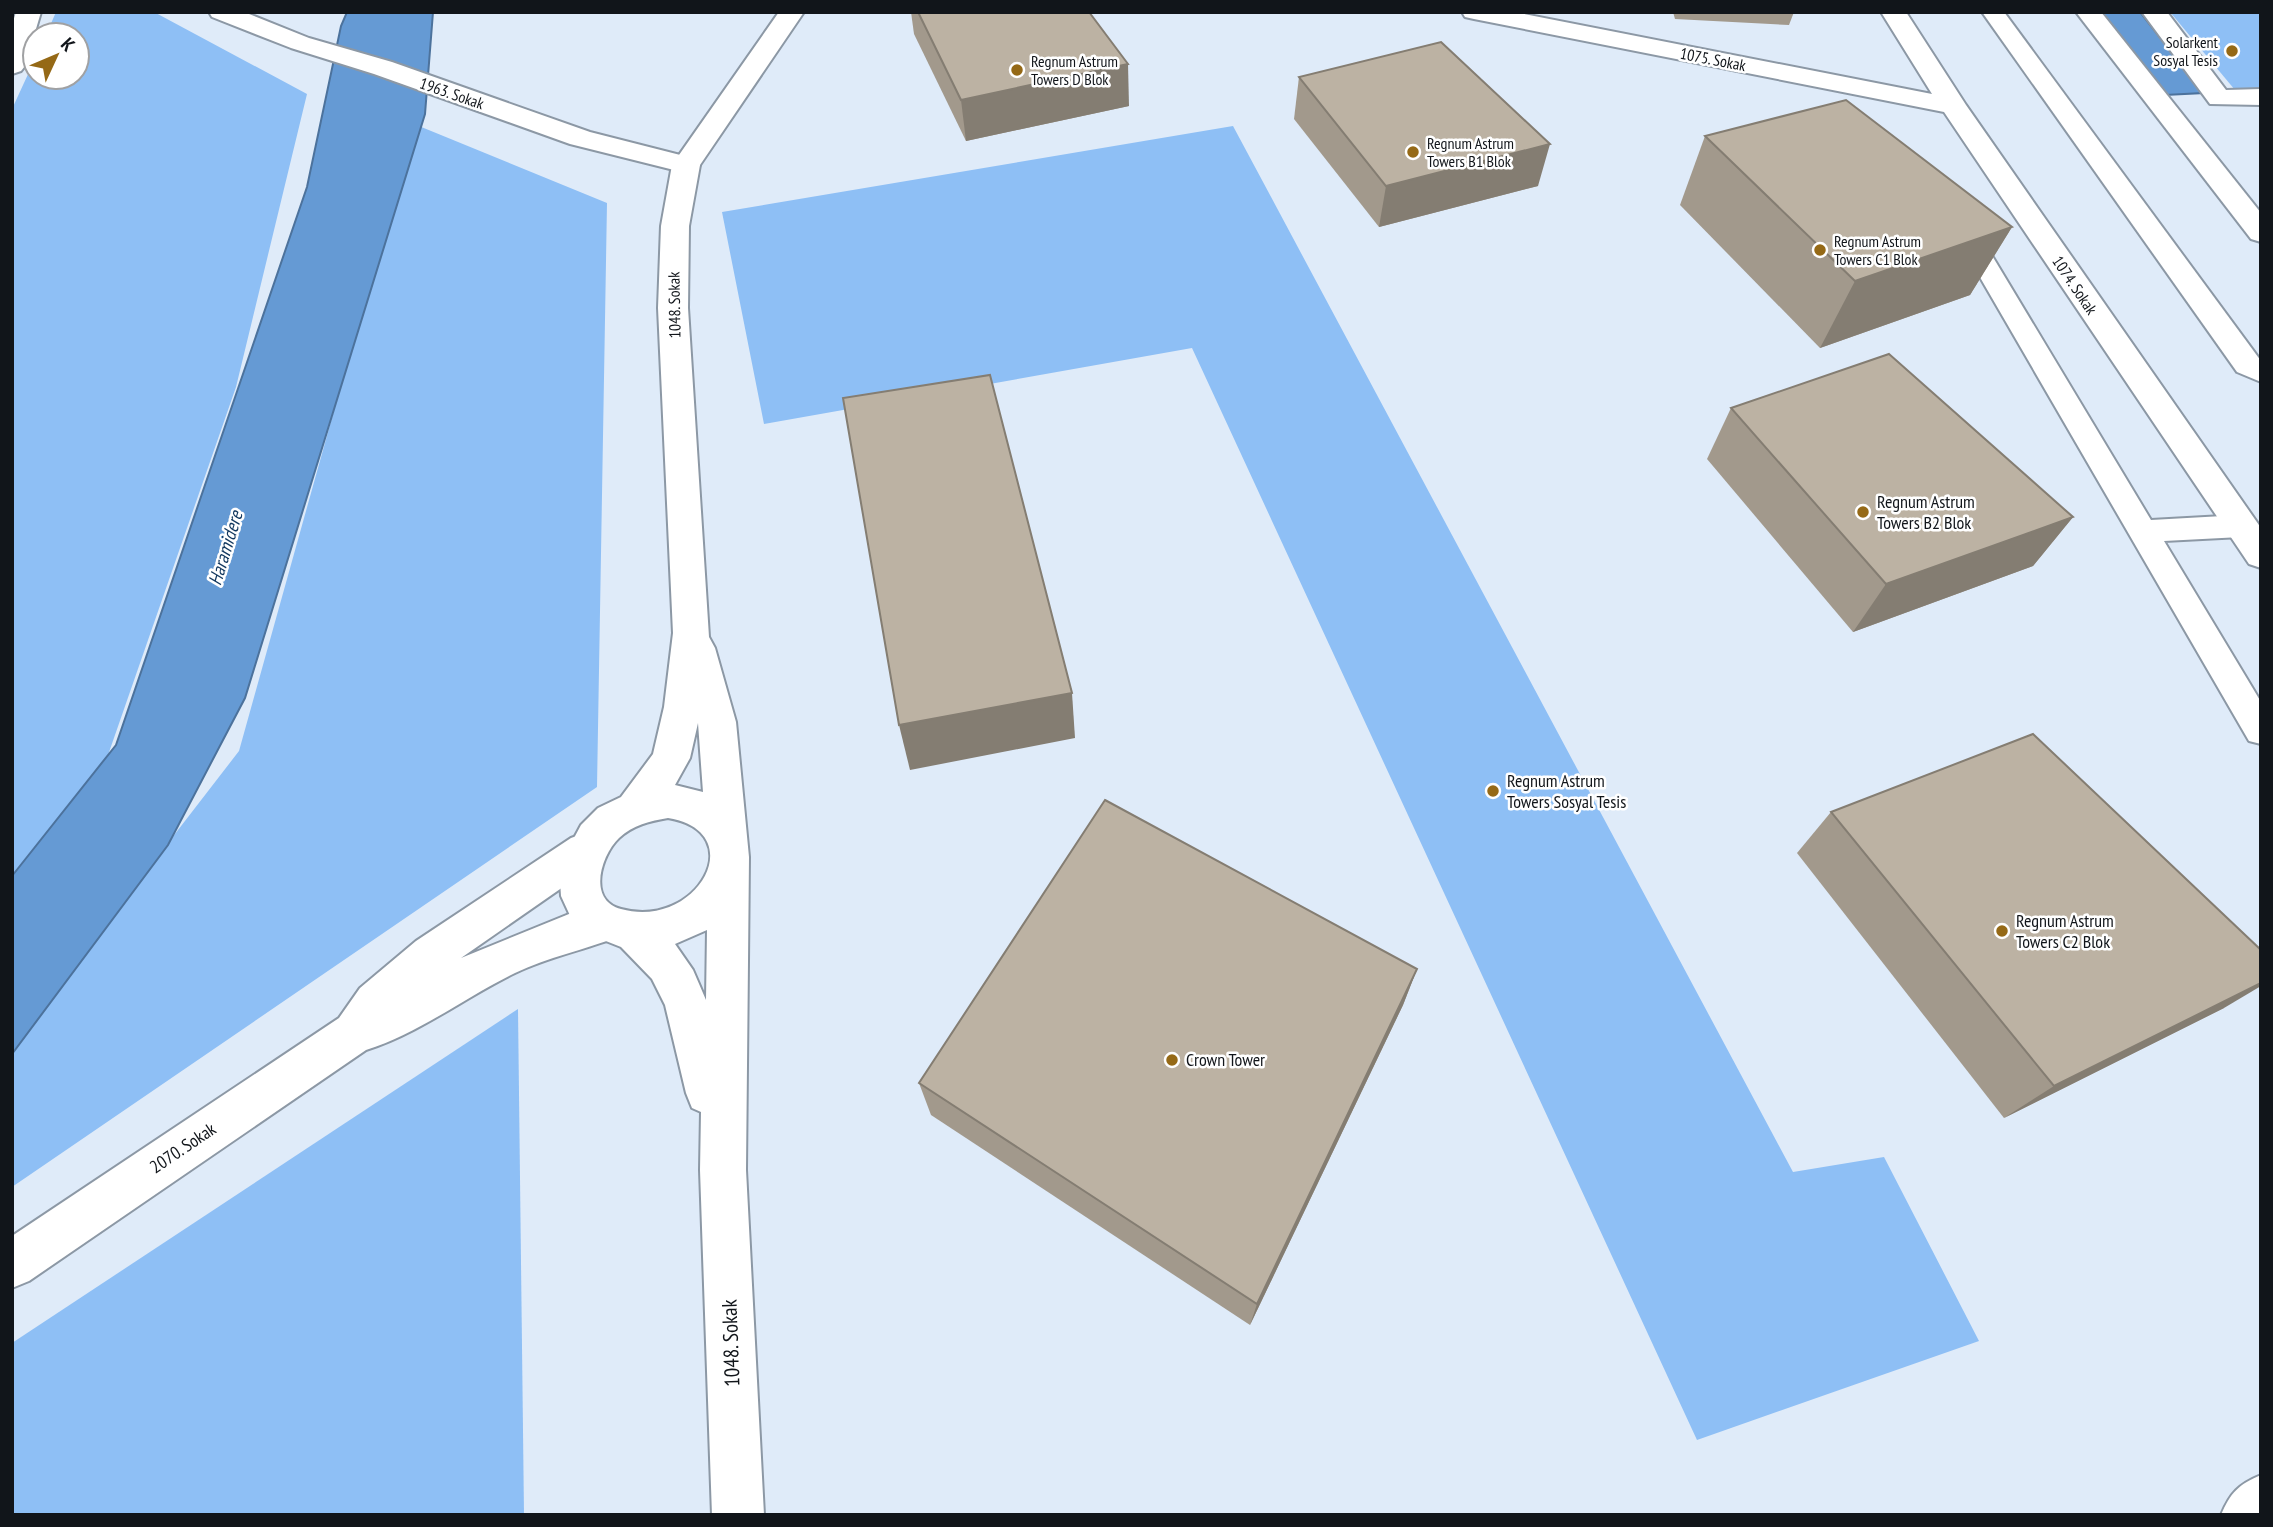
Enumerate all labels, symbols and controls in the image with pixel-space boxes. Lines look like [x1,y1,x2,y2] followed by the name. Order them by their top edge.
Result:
[21,21,91,91] north arrow
[56,32,80,56] text: K
[2153,32,2219,70] place label: Solarkent Sosyal Tesis
[1678,43,1748,75] street label: 1075. Sokak
[2224,43,2240,59] marker: Solarkent Sosyal Tesis
[1031,51,1118,89] place label: Regnum Astrum Towers D Blok
[1009,62,1025,78] marker: Regnum Astrum Towers D Blok
[417,73,487,114] street label: 1963. Sokak
[1427,133,1514,171] place label: Regnum Astrum Towers B1 Blok
[1405,144,1421,160] marker: Regnum Astrum Towers B1 Blok
[1834,231,1921,269] place label: Regnum Astrum Towers C1 Blok
[1812,242,1828,258] marker: Regnum Astrum Towers C1 Blok
[2048,252,2102,319] street label: 1074. Sokak
[663,271,685,338] street label: 1048. Sokak
[1877,490,1975,534] place label: Regnum Astrum Towers B2 Blok
[1855,504,1871,520] marker: Regnum Astrum Towers B2 Blok
[202,507,248,588] water label: Haramidere
[1507,769,1626,813] place label: Regnum Astrum Towers Sosyal Tesis
[1485,783,1501,799] marker: Regnum Astrum Towers Sosyal Tesis
[2016,909,2114,953] place label: Regnum Astrum Towers C2 Blok
[1994,923,2010,939] marker: Regnum Astrum Towers C2 Blok
[1186,1048,1265,1071] place label: Crown Tower
[1164,1052,1180,1068] marker: Crown Tower
[145,1117,220,1178] street label: 2070. Sokak
[715,1299,746,1387] street label: 1048. Sokak

